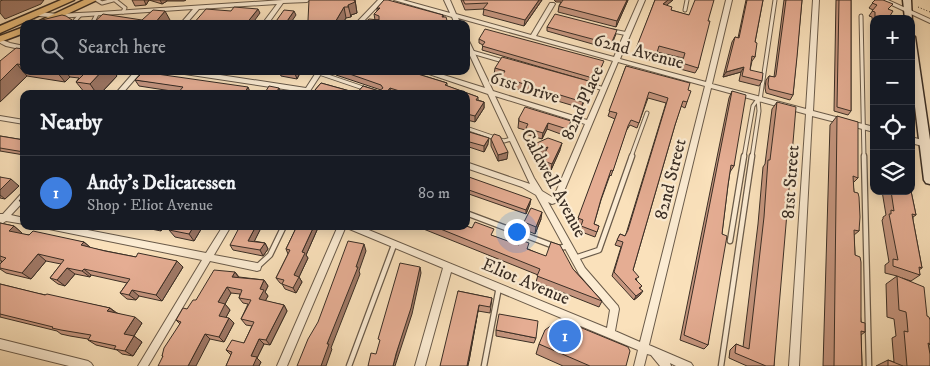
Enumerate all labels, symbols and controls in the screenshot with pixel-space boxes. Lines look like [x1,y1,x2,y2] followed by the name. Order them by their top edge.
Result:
[870,15,915,195] map controls
[870,15,915,60] button: +
[20,20,470,75] search box
[591,29,686,75] street label: 62nd Avenue
[38,34,66,62] icon: search
[78,36,166,59] text: Search here
[870,60,915,105] button: −
[557,63,609,144] street label: 82nd Place
[487,67,562,109] street label: 61st Drive
[870,105,915,150] button: locate
[40,110,102,136] text: Nearby
[515,126,591,241] street label: Caldwell Avenue
[650,136,692,222] street label: 82nd Street
[777,144,805,220] street label: 81st Street
[870,150,915,195] button: layers
[87,172,236,195] text: Andy's Delicatessen
[53,183,59,203] text: 1
[418,183,450,203] text: 80 m
[87,195,213,215] text: Shop · Eliot Avenue
[504,219,530,245] your location
[478,254,573,310] street label: Eliot Avenue
[549,317,581,355] pin: 1

